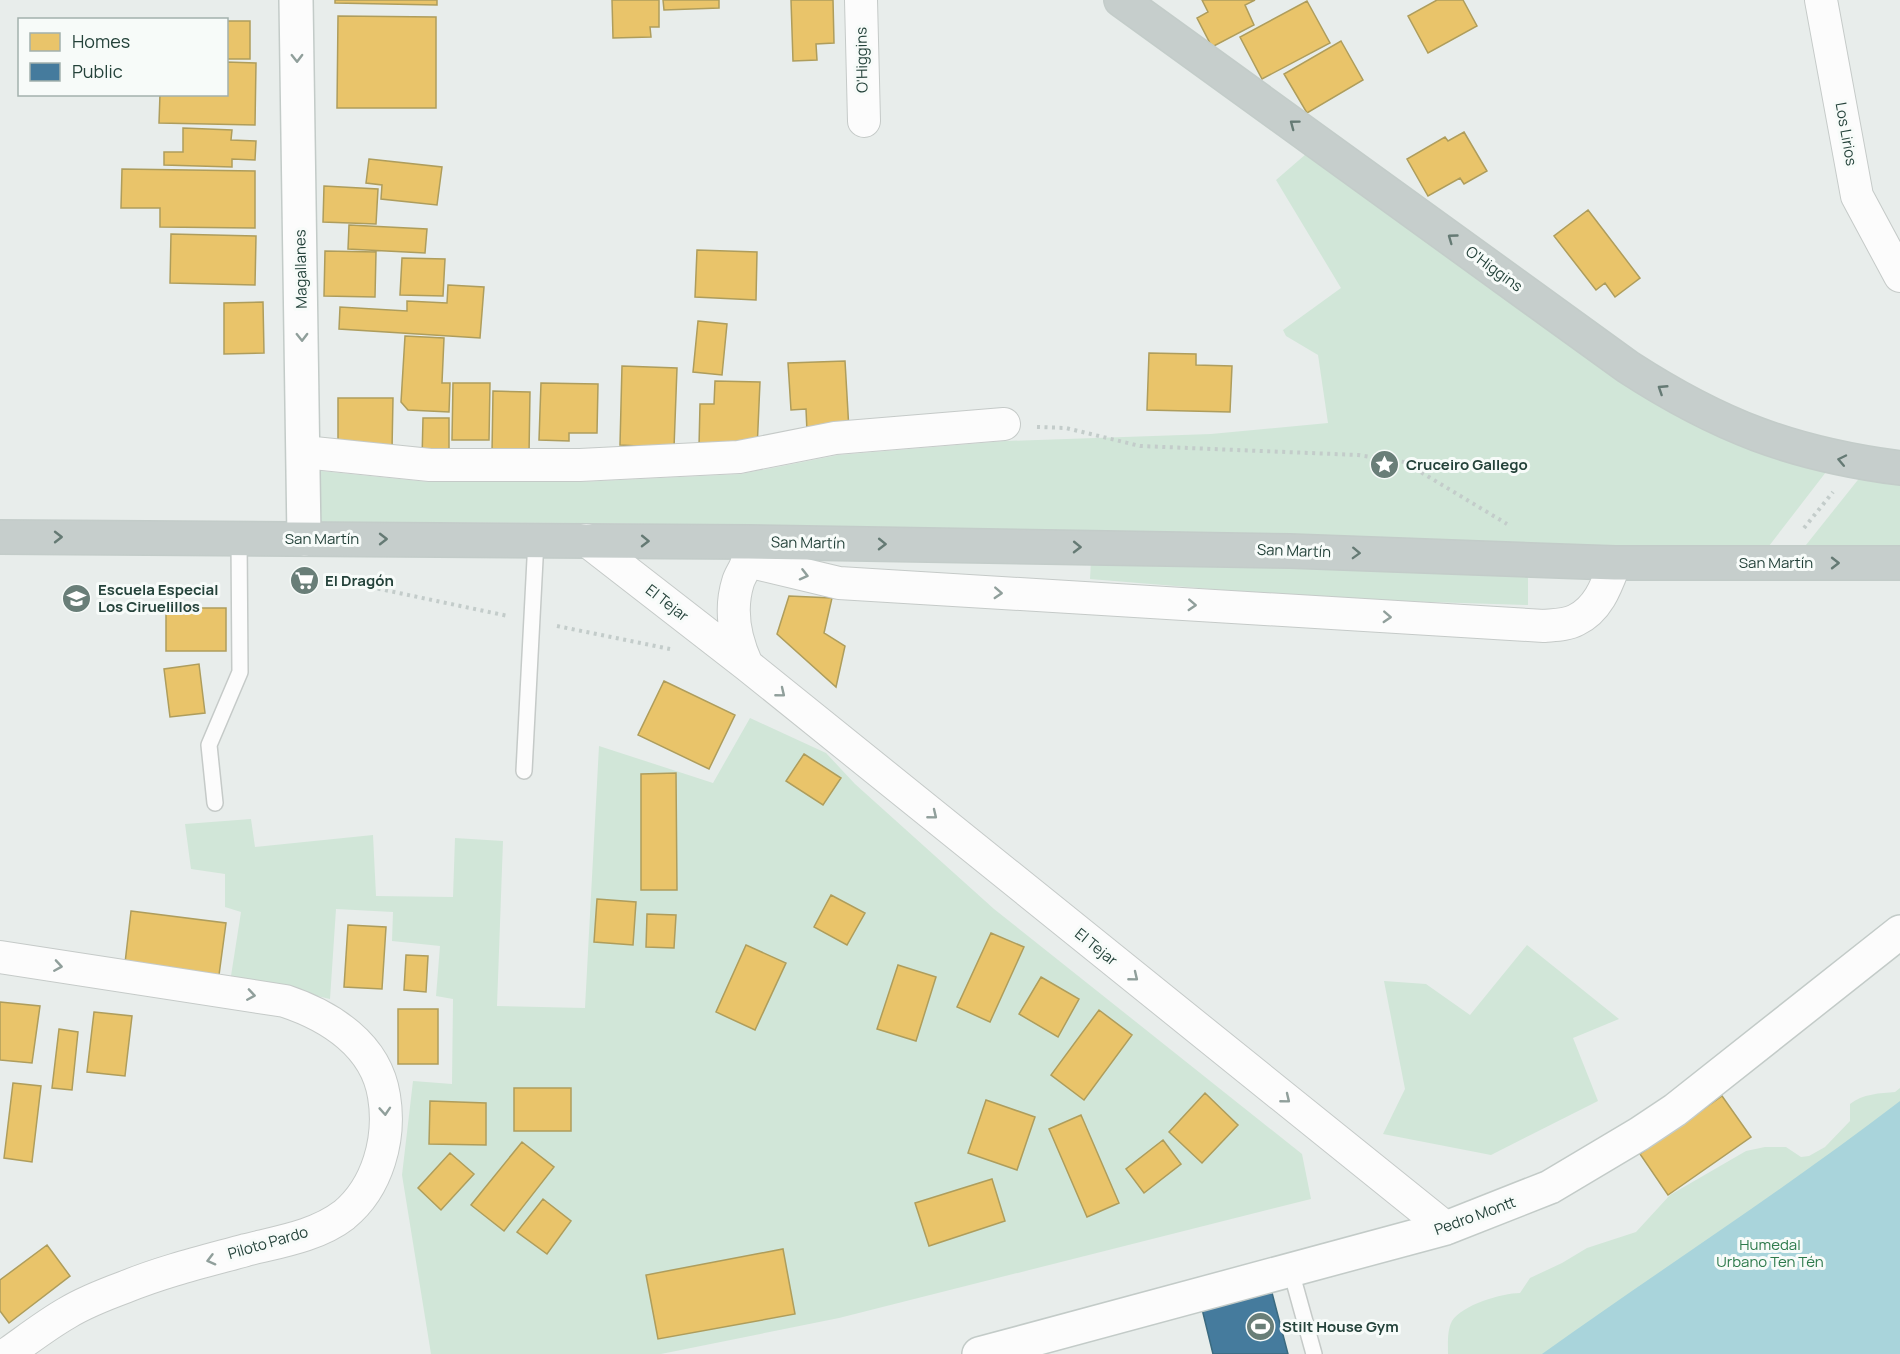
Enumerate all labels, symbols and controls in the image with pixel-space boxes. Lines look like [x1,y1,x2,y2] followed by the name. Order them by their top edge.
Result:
[18,18,228,96] legend
[850,27,873,93] street label: O'Higgins
[72,29,130,53] text: Homes
[291,54,303,63] one-way arrow
[72,59,123,83] text: Public
[1831,101,1862,167] street label: Los Lirios
[1289,121,1300,132] one-way arrow
[289,229,312,309] street label: Magallanes
[1448,235,1459,246] one-way arrow
[1461,241,1527,297] street label: O'Higgins
[296,333,308,342] one-way arrow
[1657,385,1668,396] one-way arrow
[1369,449,1401,481] place icon: Cruceiro Gallego
[1406,454,1528,475] place label: Cruceiro Gallego
[1837,454,1847,467] one-way arrow
[285,528,359,549] street label: San Martín
[54,531,63,543] one-way arrow
[771,531,845,554] street label: San Martín
[379,533,388,545] one-way arrow
[640,535,649,547] one-way arrow
[877,538,886,550] one-way arrow
[1257,539,1332,562] street label: San Martín
[1072,541,1081,553] one-way arrow
[1351,547,1360,560] one-way arrow
[1739,552,1813,573] street label: San Martín
[1831,557,1840,569] one-way arrow
[288,565,320,597] supermarket icon: El Dragón
[799,568,809,581] one-way arrow
[325,570,394,591] place label: El Dragón
[98,579,218,617] place label: Escuela Especial Los Ciruelillos
[642,579,694,626] street label: El Tejar
[61,583,93,615] school or university icon: Escuela Especial Los Ciruelillos
[993,587,1002,600] one-way arrow
[1188,598,1197,611] one-way arrow
[1382,610,1391,623] one-way arrow
[774,685,785,696] one-way arrow
[926,808,937,819] one-way arrow
[1071,923,1122,971] street label: El Tejar
[53,959,62,971] one-way arrow
[1127,970,1138,981] one-way arrow
[246,989,255,1001] one-way arrow
[1279,1092,1290,1103] one-way arrow
[378,1106,391,1115] one-way arrow
[1431,1191,1519,1240] street label: Pedro Montt
[225,1221,311,1264] street label: Piloto Pardo
[1716,1234,1824,1272] park label: Humedal Urbano Ten Tén
[206,1252,216,1265] one-way arrow
[1245,1311,1277,1343] sports icon: Stilt House Gym
[1282,1316,1399,1337] place label: Stilt House Gym

